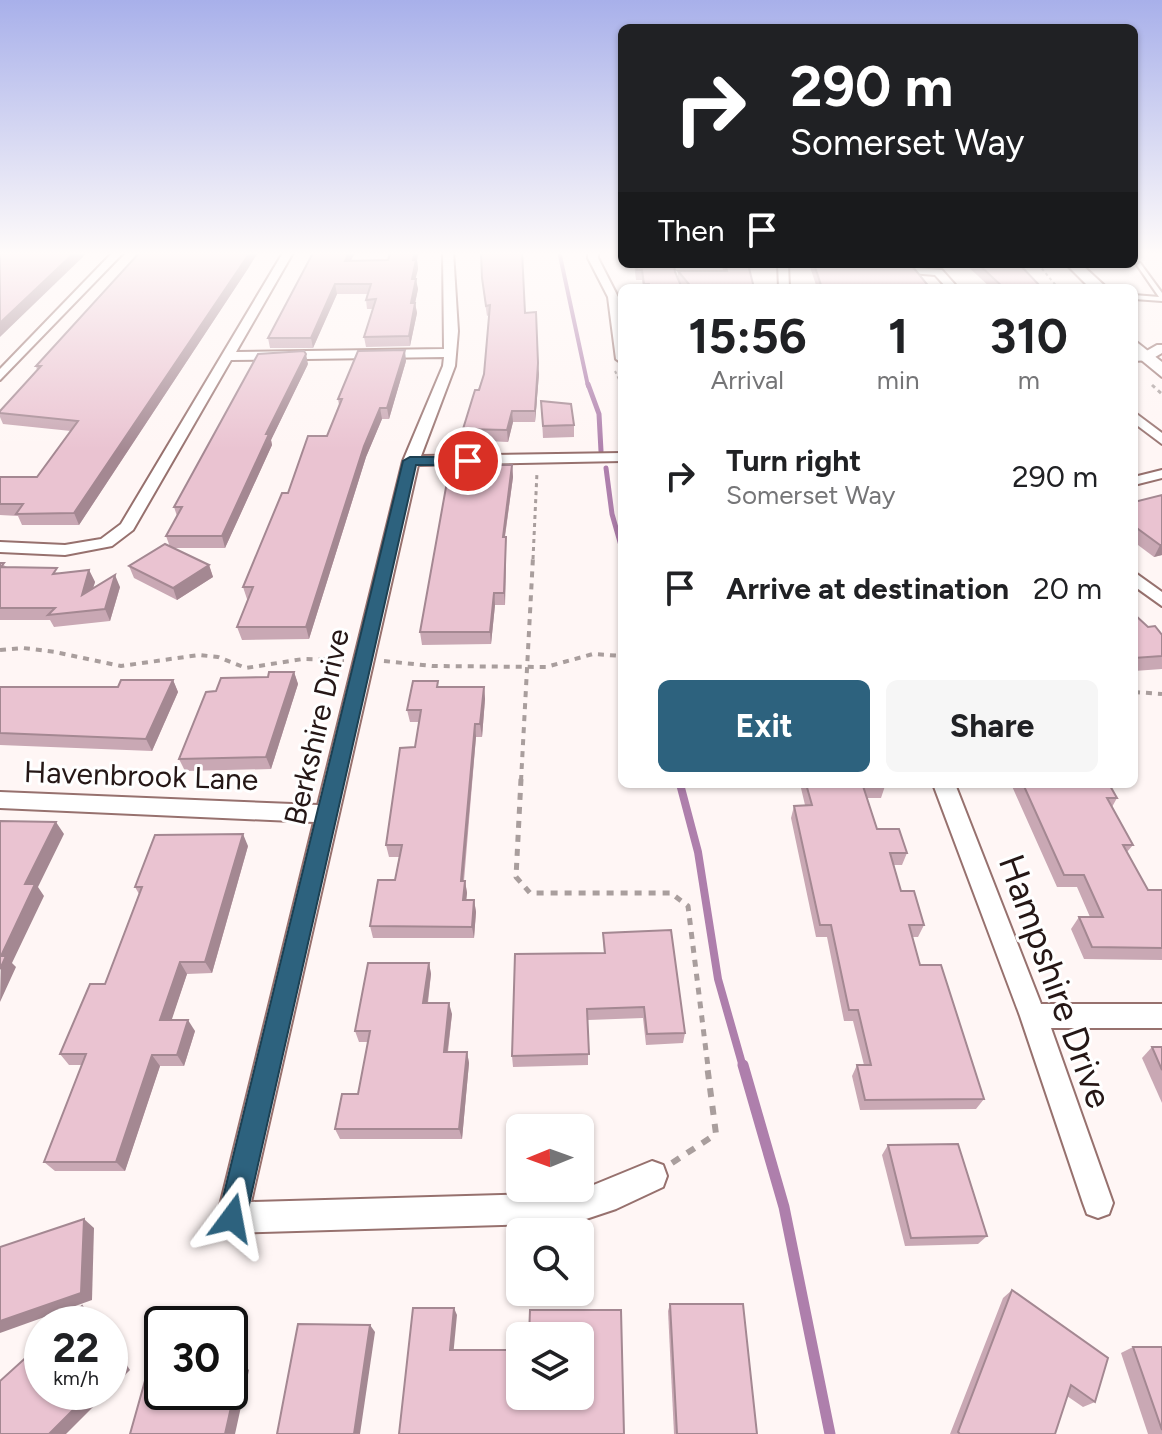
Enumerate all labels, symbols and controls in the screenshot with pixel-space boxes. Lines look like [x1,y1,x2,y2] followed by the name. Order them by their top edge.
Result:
[790,53,953,120] text: 290 m
[658,56,762,160] icon: right
[790,121,1025,164] text: Somerset Way
[740,208,784,252] icon: arrive
[658,212,724,249] text: Then
[688,307,807,365] text: 15:56
[888,307,908,365] text: 1
[990,307,1068,365] text: 310
[711,364,784,396] text: Arrival
[877,364,919,396] text: min
[1018,364,1040,396] text: m
[434,427,502,495] pin
[446,439,490,483] icon: arrive
[726,442,861,479] text: Turn right
[658,454,702,498] icon: right
[1012,458,1098,495] text: 290 m
[726,479,895,511] text: Somerset Way
[658,566,702,610] icon: arrive
[726,570,1009,607] text: Arrive at destination
[1033,570,1102,607] text: 20 m
[276,625,357,829] street label: Berkshire Drive
[658,680,870,772] button: Exit
[886,680,1098,772] button: Share
[23,753,259,798] street label: Havenbrook Lane
[990,849,1121,1114] street label: Hampshire Drive
[506,1114,594,1202] north arrow
[506,1114,594,1410] map controls
[190,1176,274,1260] position arrow
[506,1218,594,1306] button: search
[144,1306,248,1410] speed limit sign: 30
[506,1322,594,1410] button: layers
[53,1324,99,1372] text: 22
[53,1366,99,1390] text: km/h

